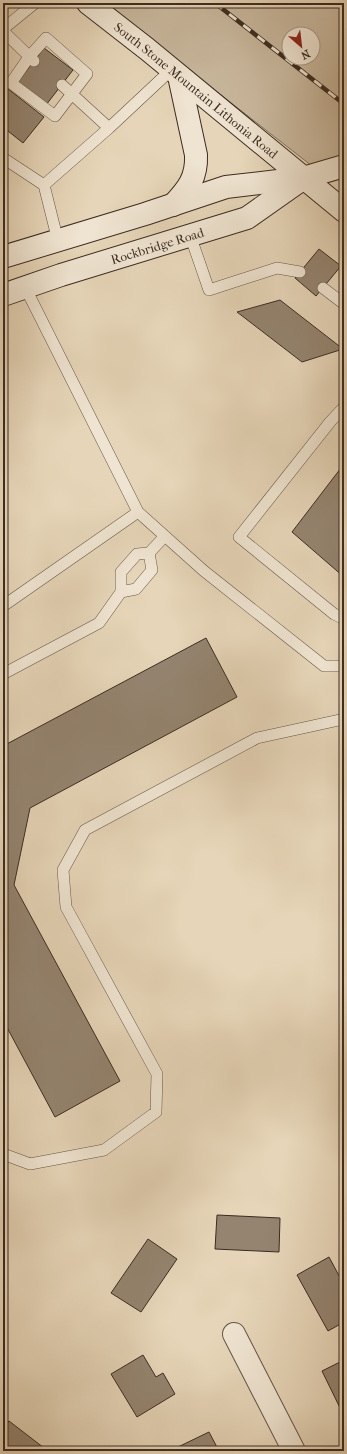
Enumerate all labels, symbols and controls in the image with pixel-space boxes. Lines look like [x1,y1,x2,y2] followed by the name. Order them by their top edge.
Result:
[111,19,282,162] street label: South Stone Mountain Lithonia Road
[281,26,321,66] north arrow
[298,47,312,62] text: N
[109,224,206,267] street label: Rockbridge Road

